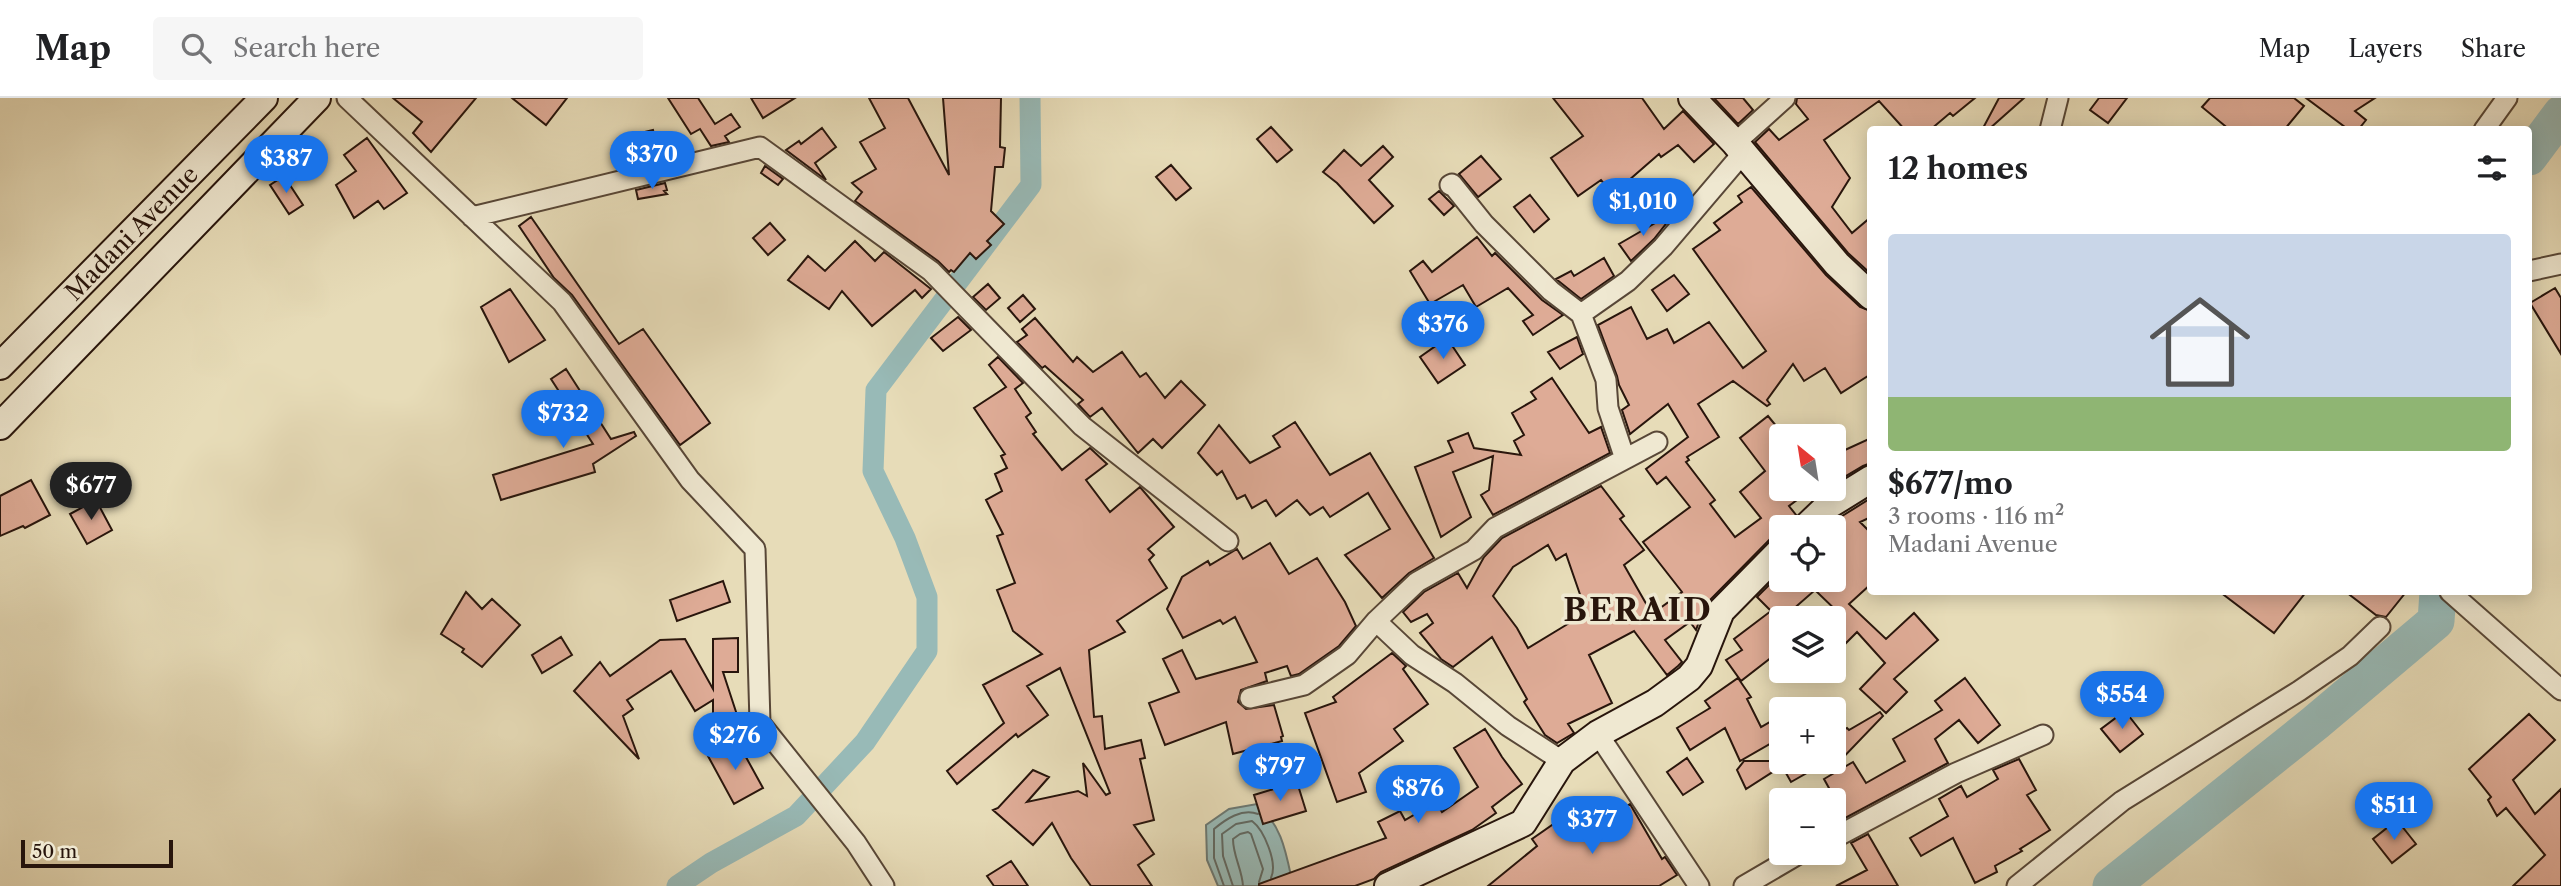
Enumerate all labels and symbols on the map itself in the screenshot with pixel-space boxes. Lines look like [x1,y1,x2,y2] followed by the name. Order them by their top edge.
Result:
[611,132,693,191] pin: $370
[245,136,327,195] pin: $387
[59,159,204,306] street label: Madani Avenue
[1586,178,1700,238] pin: $1,010
[1402,302,1484,361] pin: $376
[522,390,604,450] pin: $732
[1769,424,1846,500] north arrow
[50,462,132,522] pin: $677
[1563,590,1713,629] district label: BERAID
[2081,672,2163,731] pin: $554
[694,712,776,772] pin: $276
[1239,744,1321,803] pin: $797
[1377,766,1459,825] pin: $876
[2353,782,2435,842] pin: $511
[1551,796,1633,856] pin: $377
[21,837,173,869] scale bar

